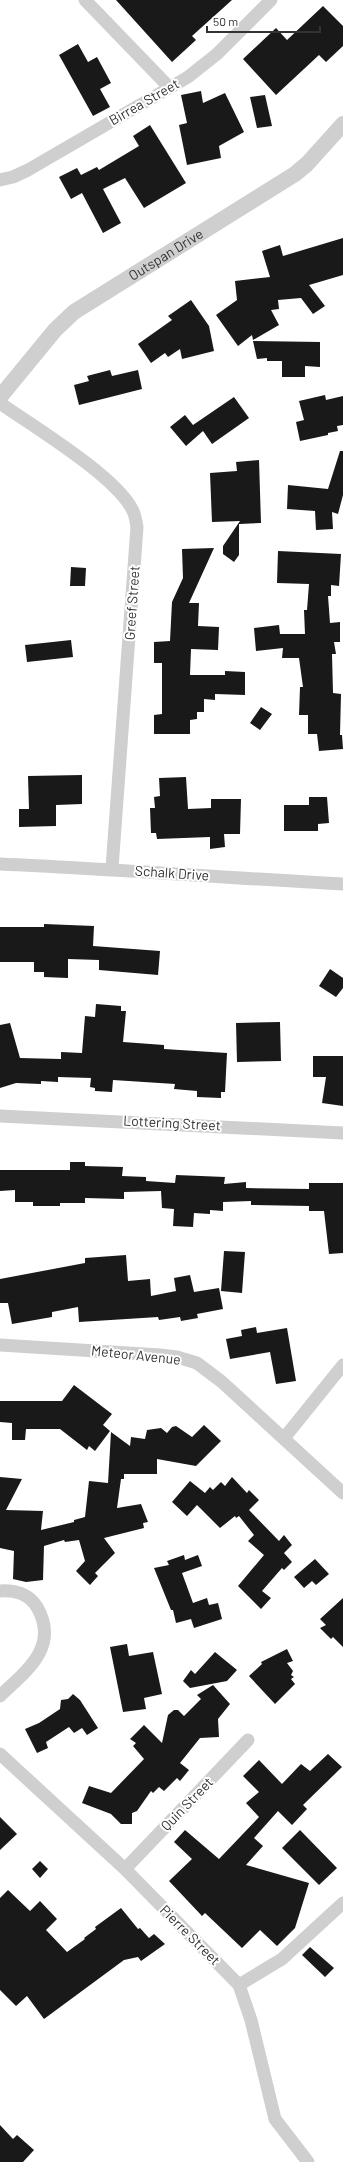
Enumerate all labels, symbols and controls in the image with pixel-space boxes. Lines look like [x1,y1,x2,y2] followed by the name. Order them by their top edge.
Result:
[207,8,320,34] scale bar
[213,14,238,28] text: 50 m
[106,75,182,128] street label: Birrea Street
[125,225,206,284] street label: Outspan Drive
[120,565,143,641] street label: Greef Street
[134,861,210,884] street label: Schalk Drive
[123,1111,221,1134] street label: Lottering Street
[91,1341,182,1368] street label: Meteor Avenue
[157,1773,216,1834] street label: Quin Street
[157,1901,224,1968] street label: Pierre Street

